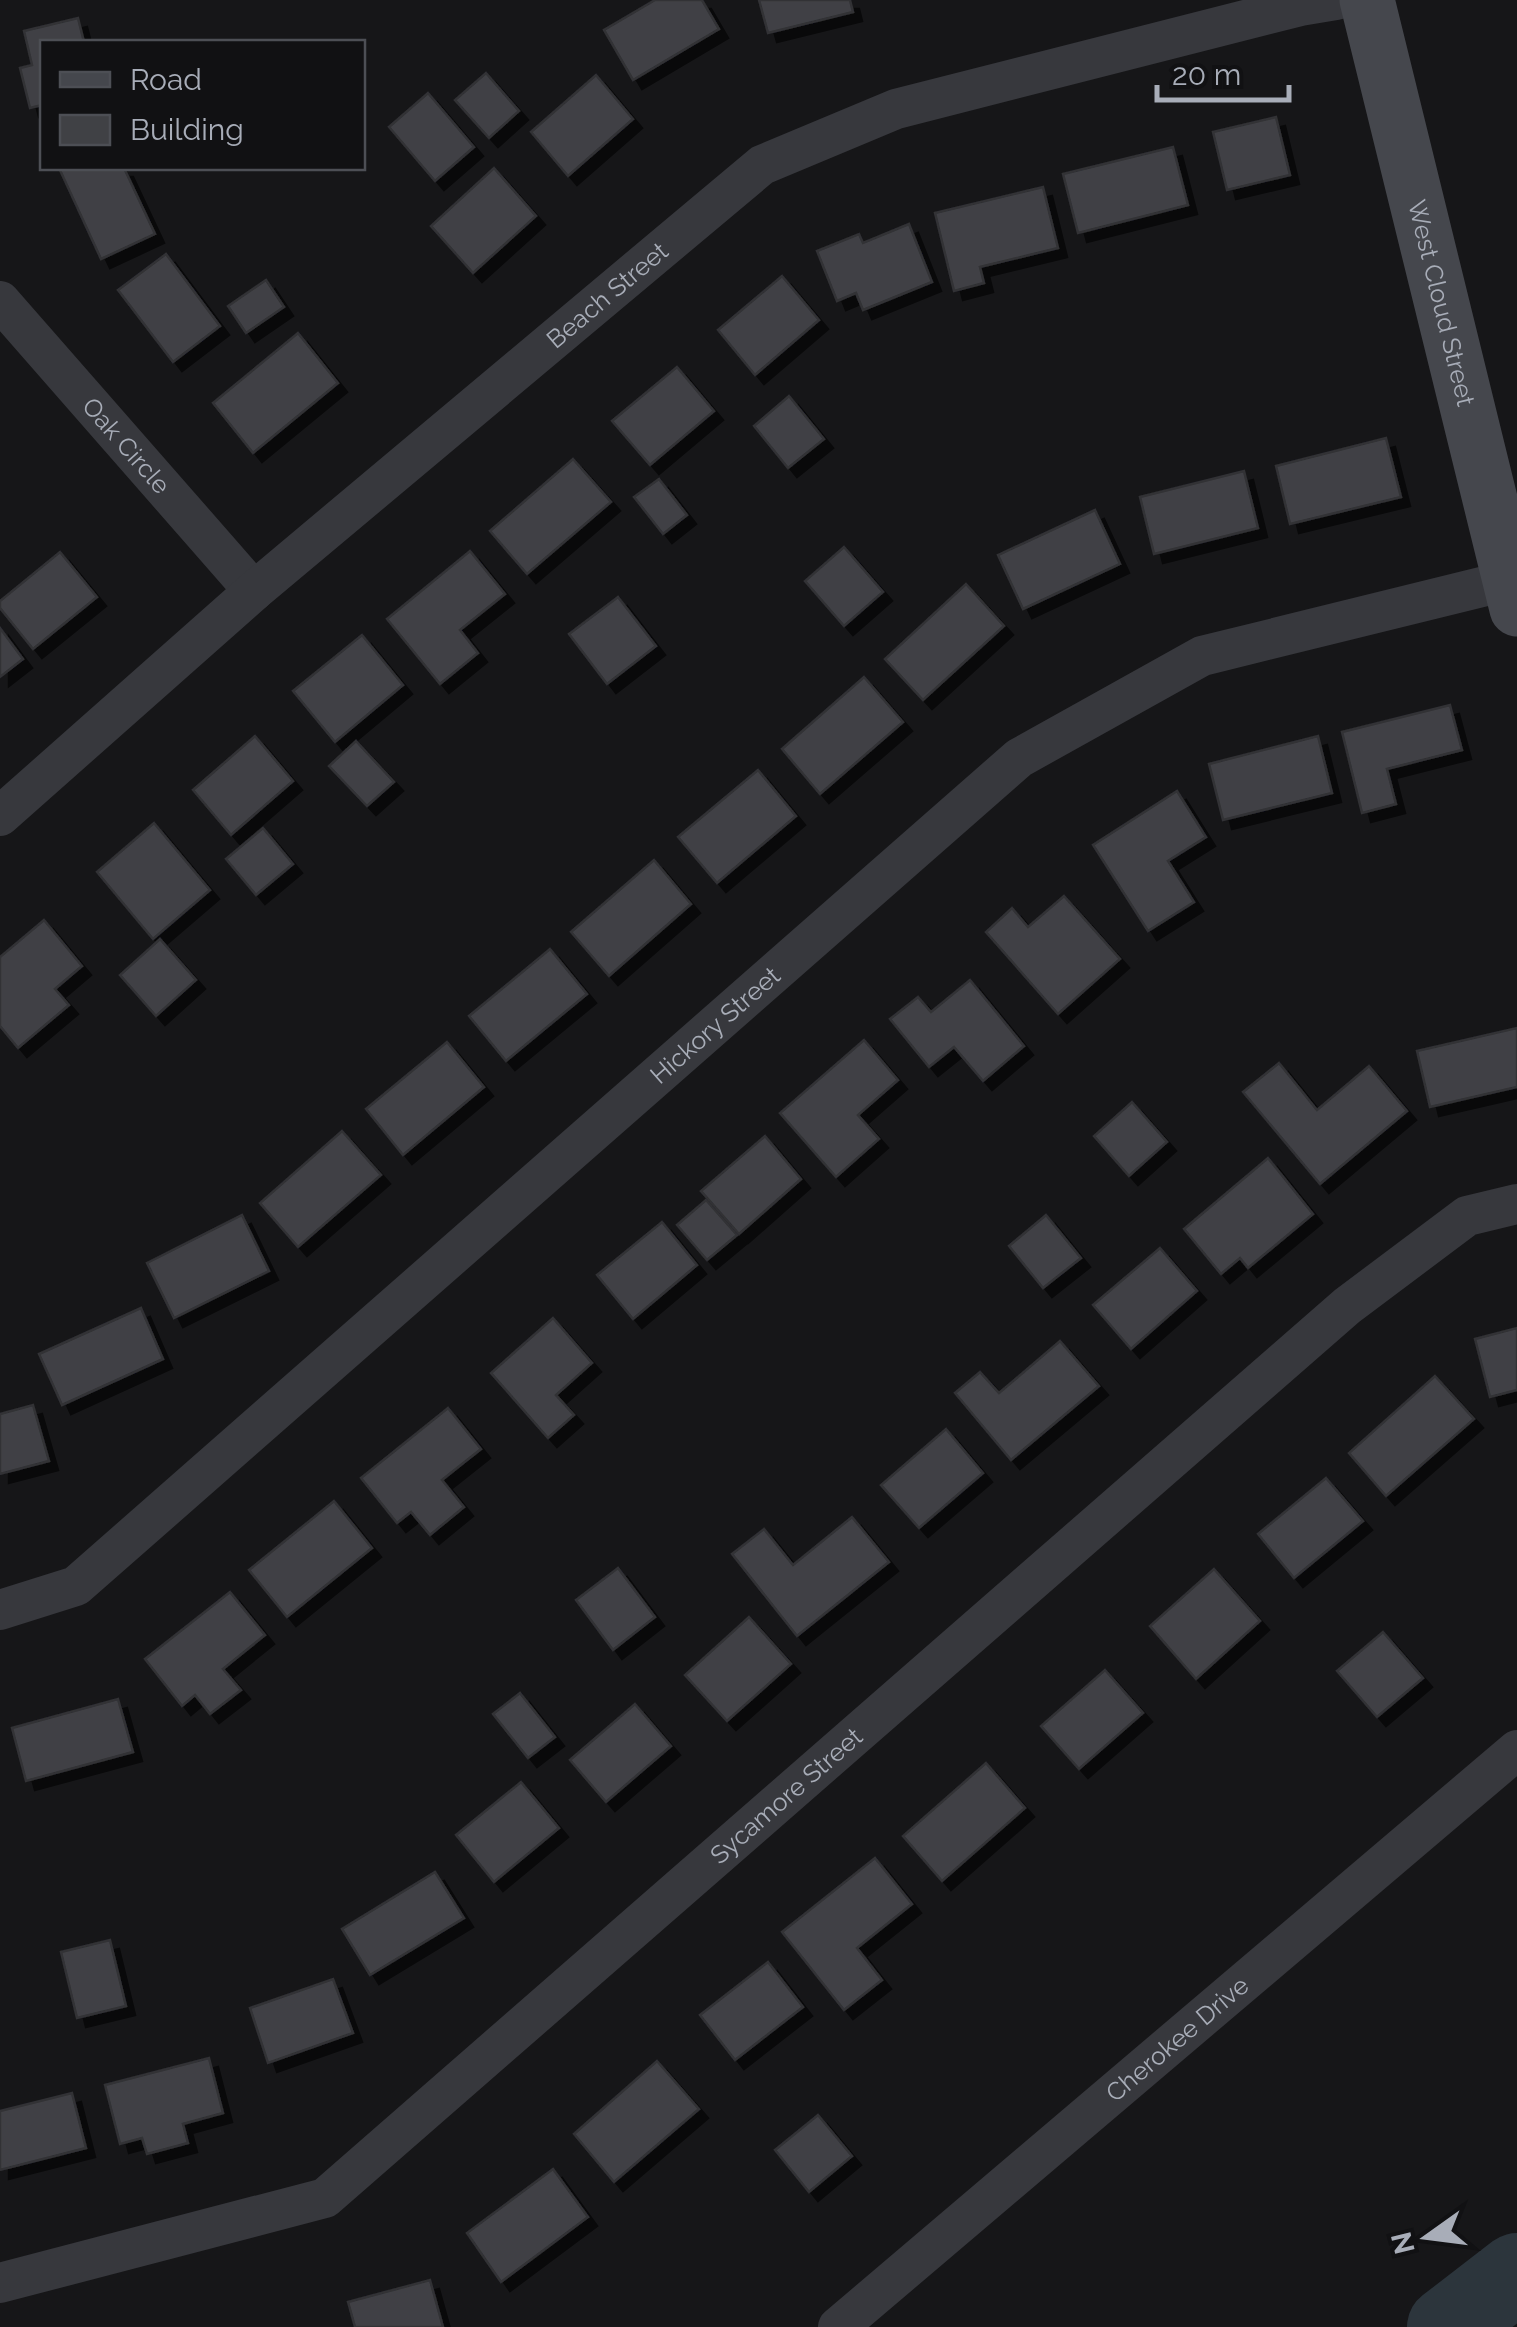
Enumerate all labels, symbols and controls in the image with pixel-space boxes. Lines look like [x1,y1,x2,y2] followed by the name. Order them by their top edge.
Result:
[40,40,365,170] legend
[1157,40,1290,102] scale bar
[1172,57,1241,92] text: 20 m
[130,62,202,97] text: Road
[130,112,244,147] text: Building
[1402,197,1482,410] street label: West Cloud Street
[540,235,674,354] street label: Beach Street
[76,391,177,500] street label: Oak Circle
[644,960,786,1090] street label: Hickory Street
[704,1721,869,1870] street label: Sycamore Street
[1100,1970,1255,2108] street label: Cherokee Drive
[1377,2187,1477,2287] north arrow
[1385,2229,1422,2257] text: N

